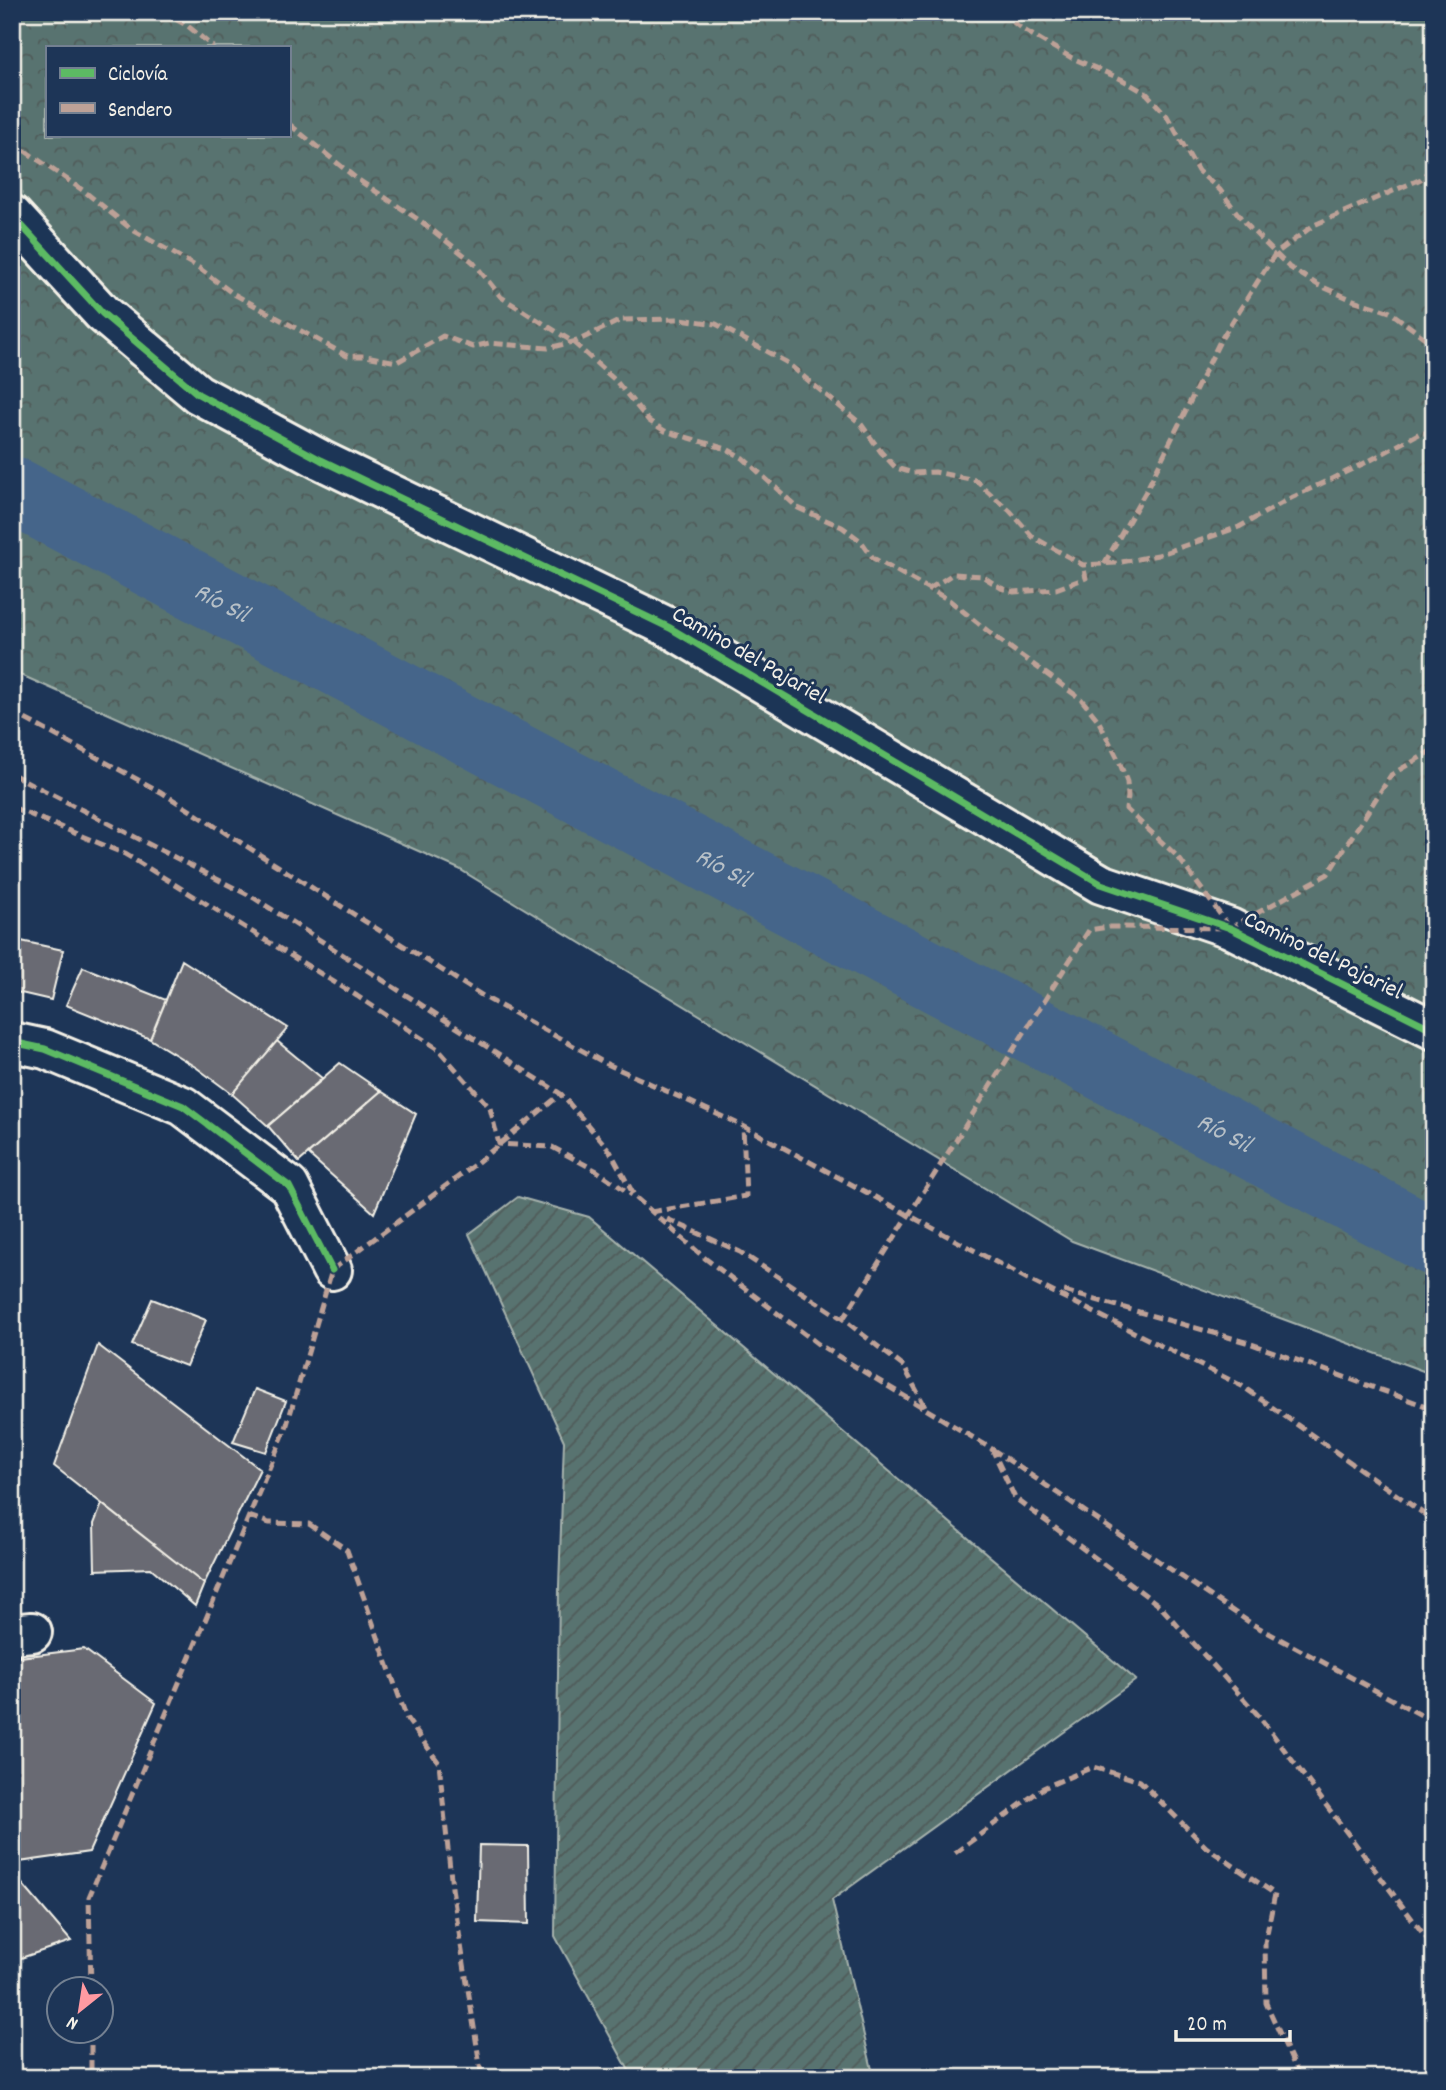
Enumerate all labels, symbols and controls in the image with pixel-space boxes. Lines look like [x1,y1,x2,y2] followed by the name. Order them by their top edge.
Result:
[46,46,290,136] legend
[108,61,169,91] text: Ciclovía
[108,97,172,127] text: Sendero
[187,575,256,635] water label: Río Sil
[665,598,832,715] street label: Camino del Pajariel
[688,840,758,900] water label: Río Sil
[1237,903,1408,1010] street label: Camino del Pajariel
[1189,1105,1259,1165] water label: Río Sil
[46,1974,116,2044] north arrow
[1176,1999,1290,2043] scale bar
[62,2008,84,2036] text: N
[1187,2011,1227,2041] text: 20 m

